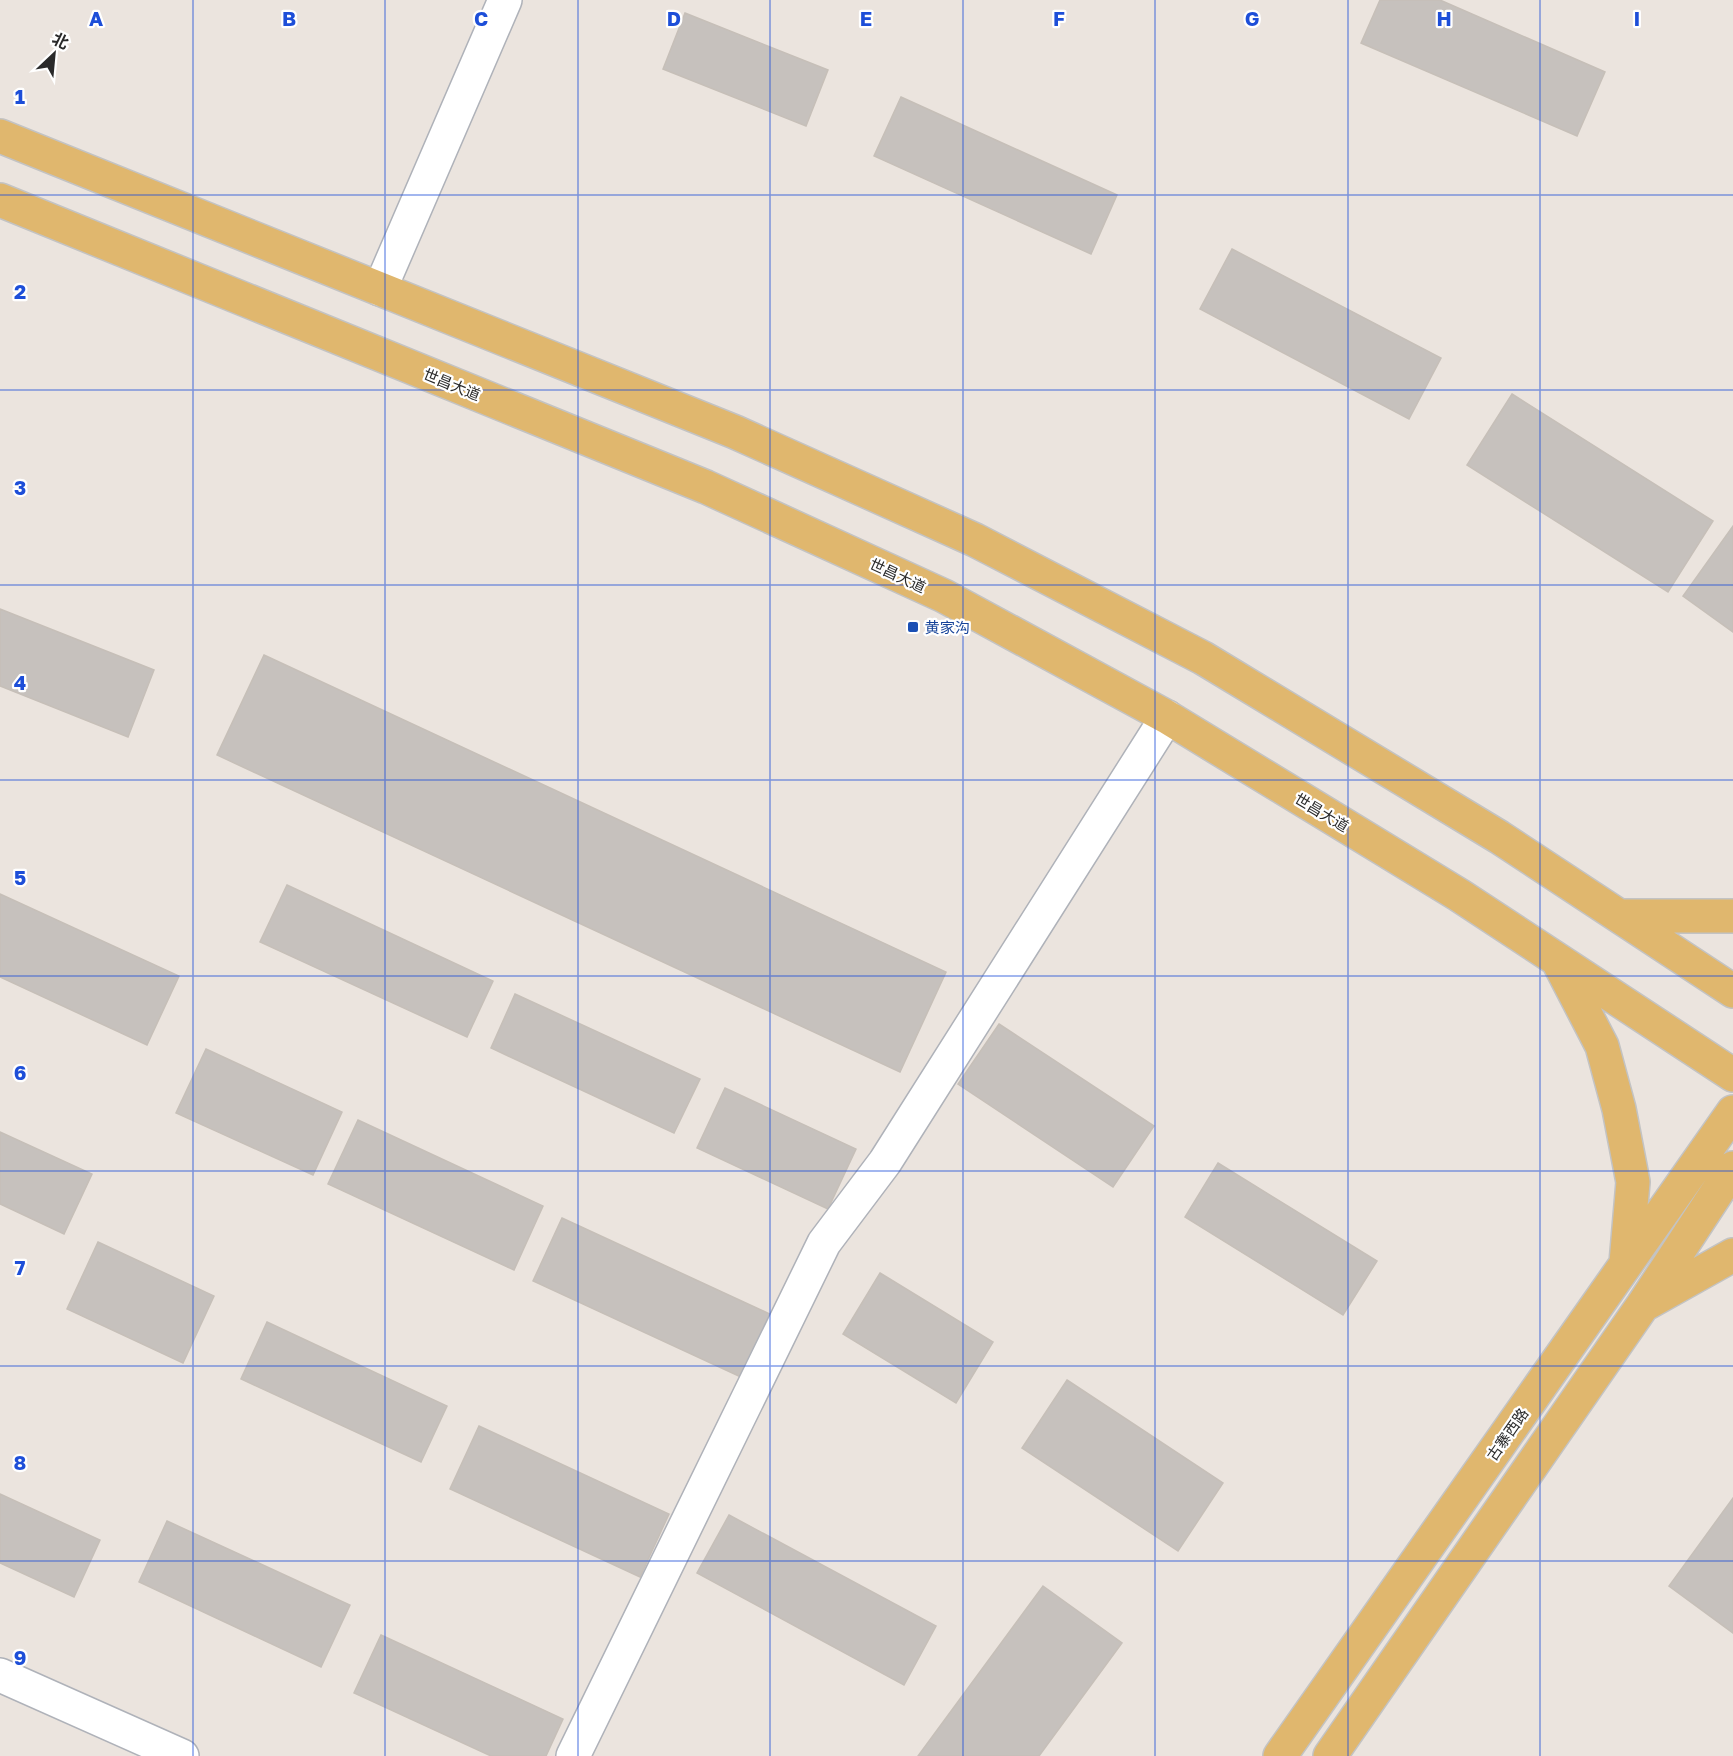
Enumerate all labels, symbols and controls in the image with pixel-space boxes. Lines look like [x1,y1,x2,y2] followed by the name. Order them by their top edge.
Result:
[89,6,103,30] text: A
[282,6,296,30] text: B
[474,6,488,30] text: C
[667,6,681,30] text: D
[860,6,872,30] text: E
[1053,6,1065,30] text: F
[1245,6,1259,30] text: G
[1436,6,1452,30] text: H
[1634,6,1640,30] text: I
[24,24,84,84] north arrow
[49,28,72,53] text: 北
[15,84,25,108] text: 1
[14,279,26,303] text: 2
[421,364,483,404] street label: 世昌大道
[14,475,26,499] text: 3
[867,554,929,596] street label: 世昌大道
[925,618,970,636] place label: 黄家沟
[906,620,920,634] marker: 黄家沟
[14,670,26,694] text: 4
[1292,789,1352,835] street label: 世昌大道
[14,865,26,889] text: 5
[14,1060,26,1084] text: 6
[15,1255,26,1279] text: 7
[1482,1404,1532,1464] street label: 古寨西路
[14,1450,26,1474] text: 8
[14,1645,26,1669] text: 9

